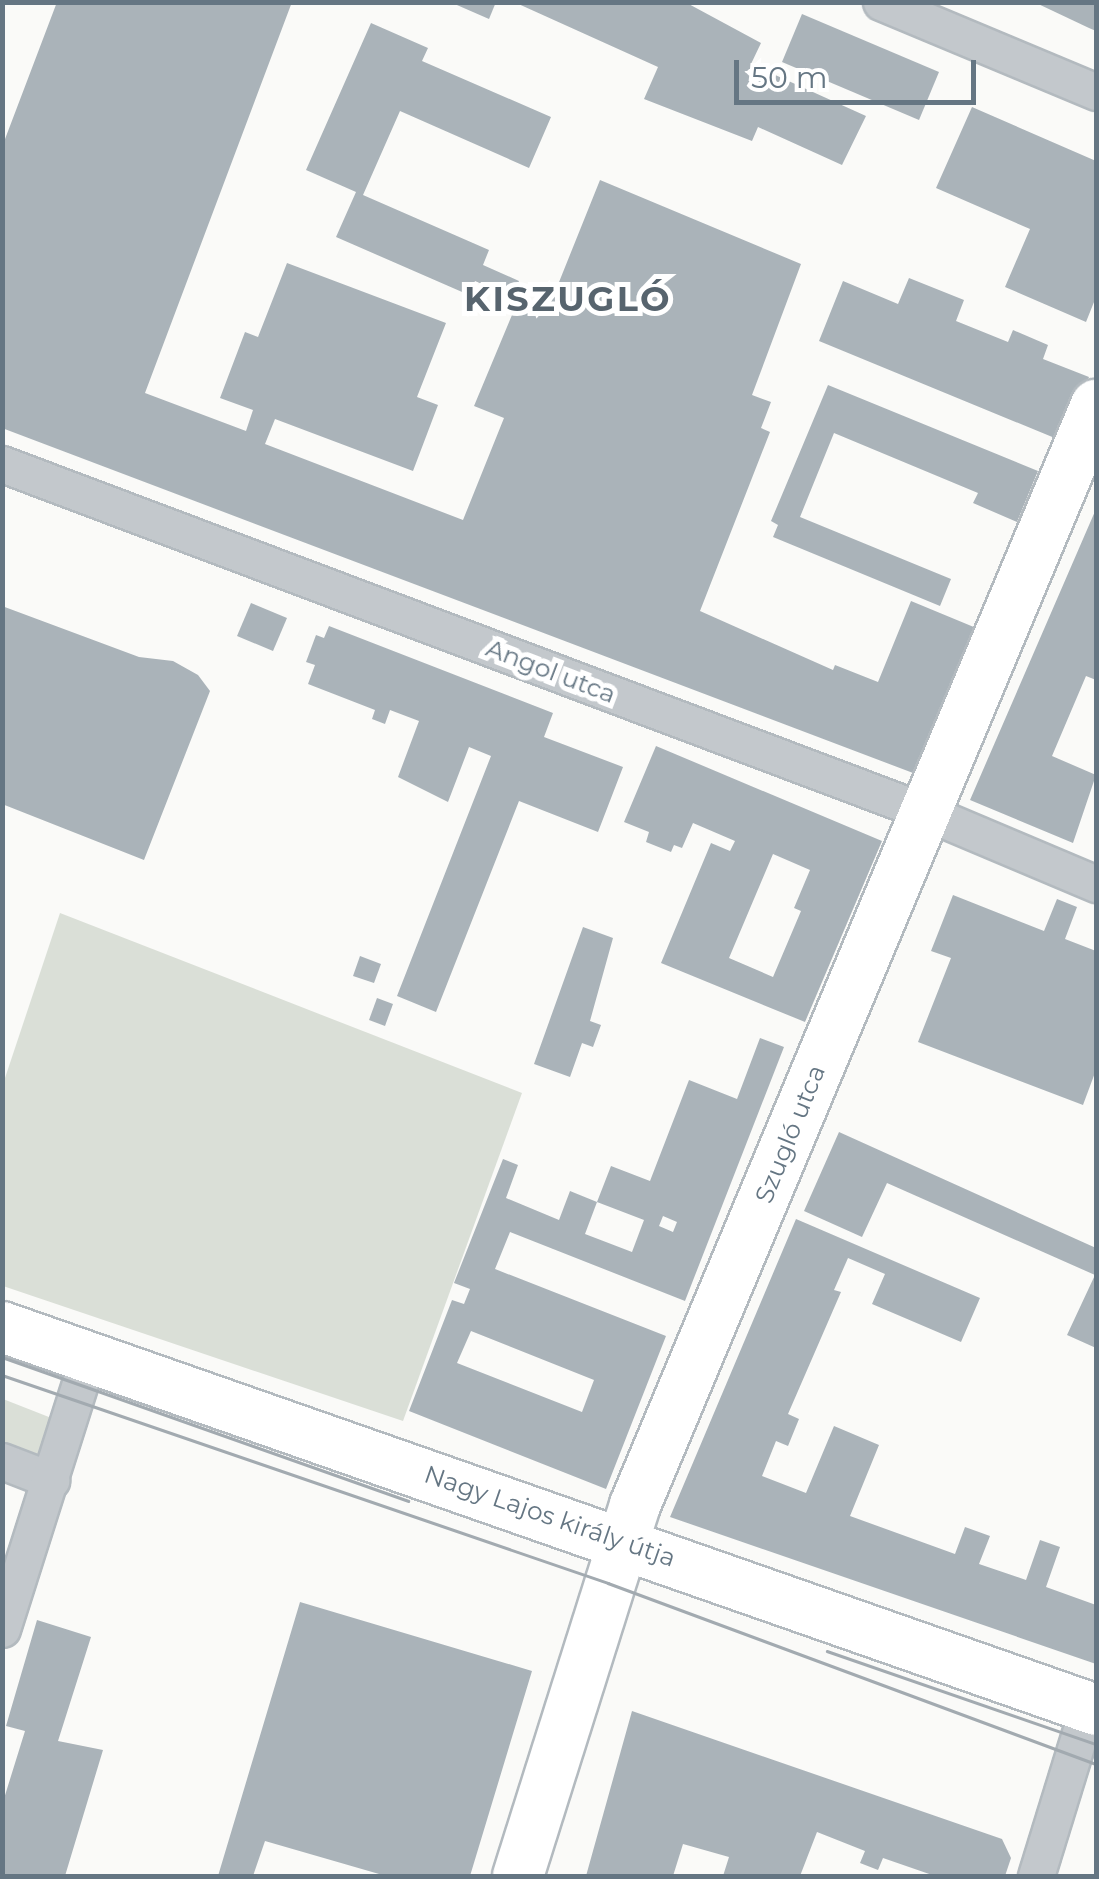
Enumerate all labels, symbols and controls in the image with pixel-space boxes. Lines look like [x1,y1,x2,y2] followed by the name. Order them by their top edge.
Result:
[739,40,982,102] scale bar
[751,59,828,96] text: 50 m
[464,278,672,320] district label: KISZUGLÓ
[482,633,620,709] street label: Angol utca
[749,1061,831,1207] street label: Szugló utca
[420,1459,680,1573] street label: Nagy Lajos király útja

